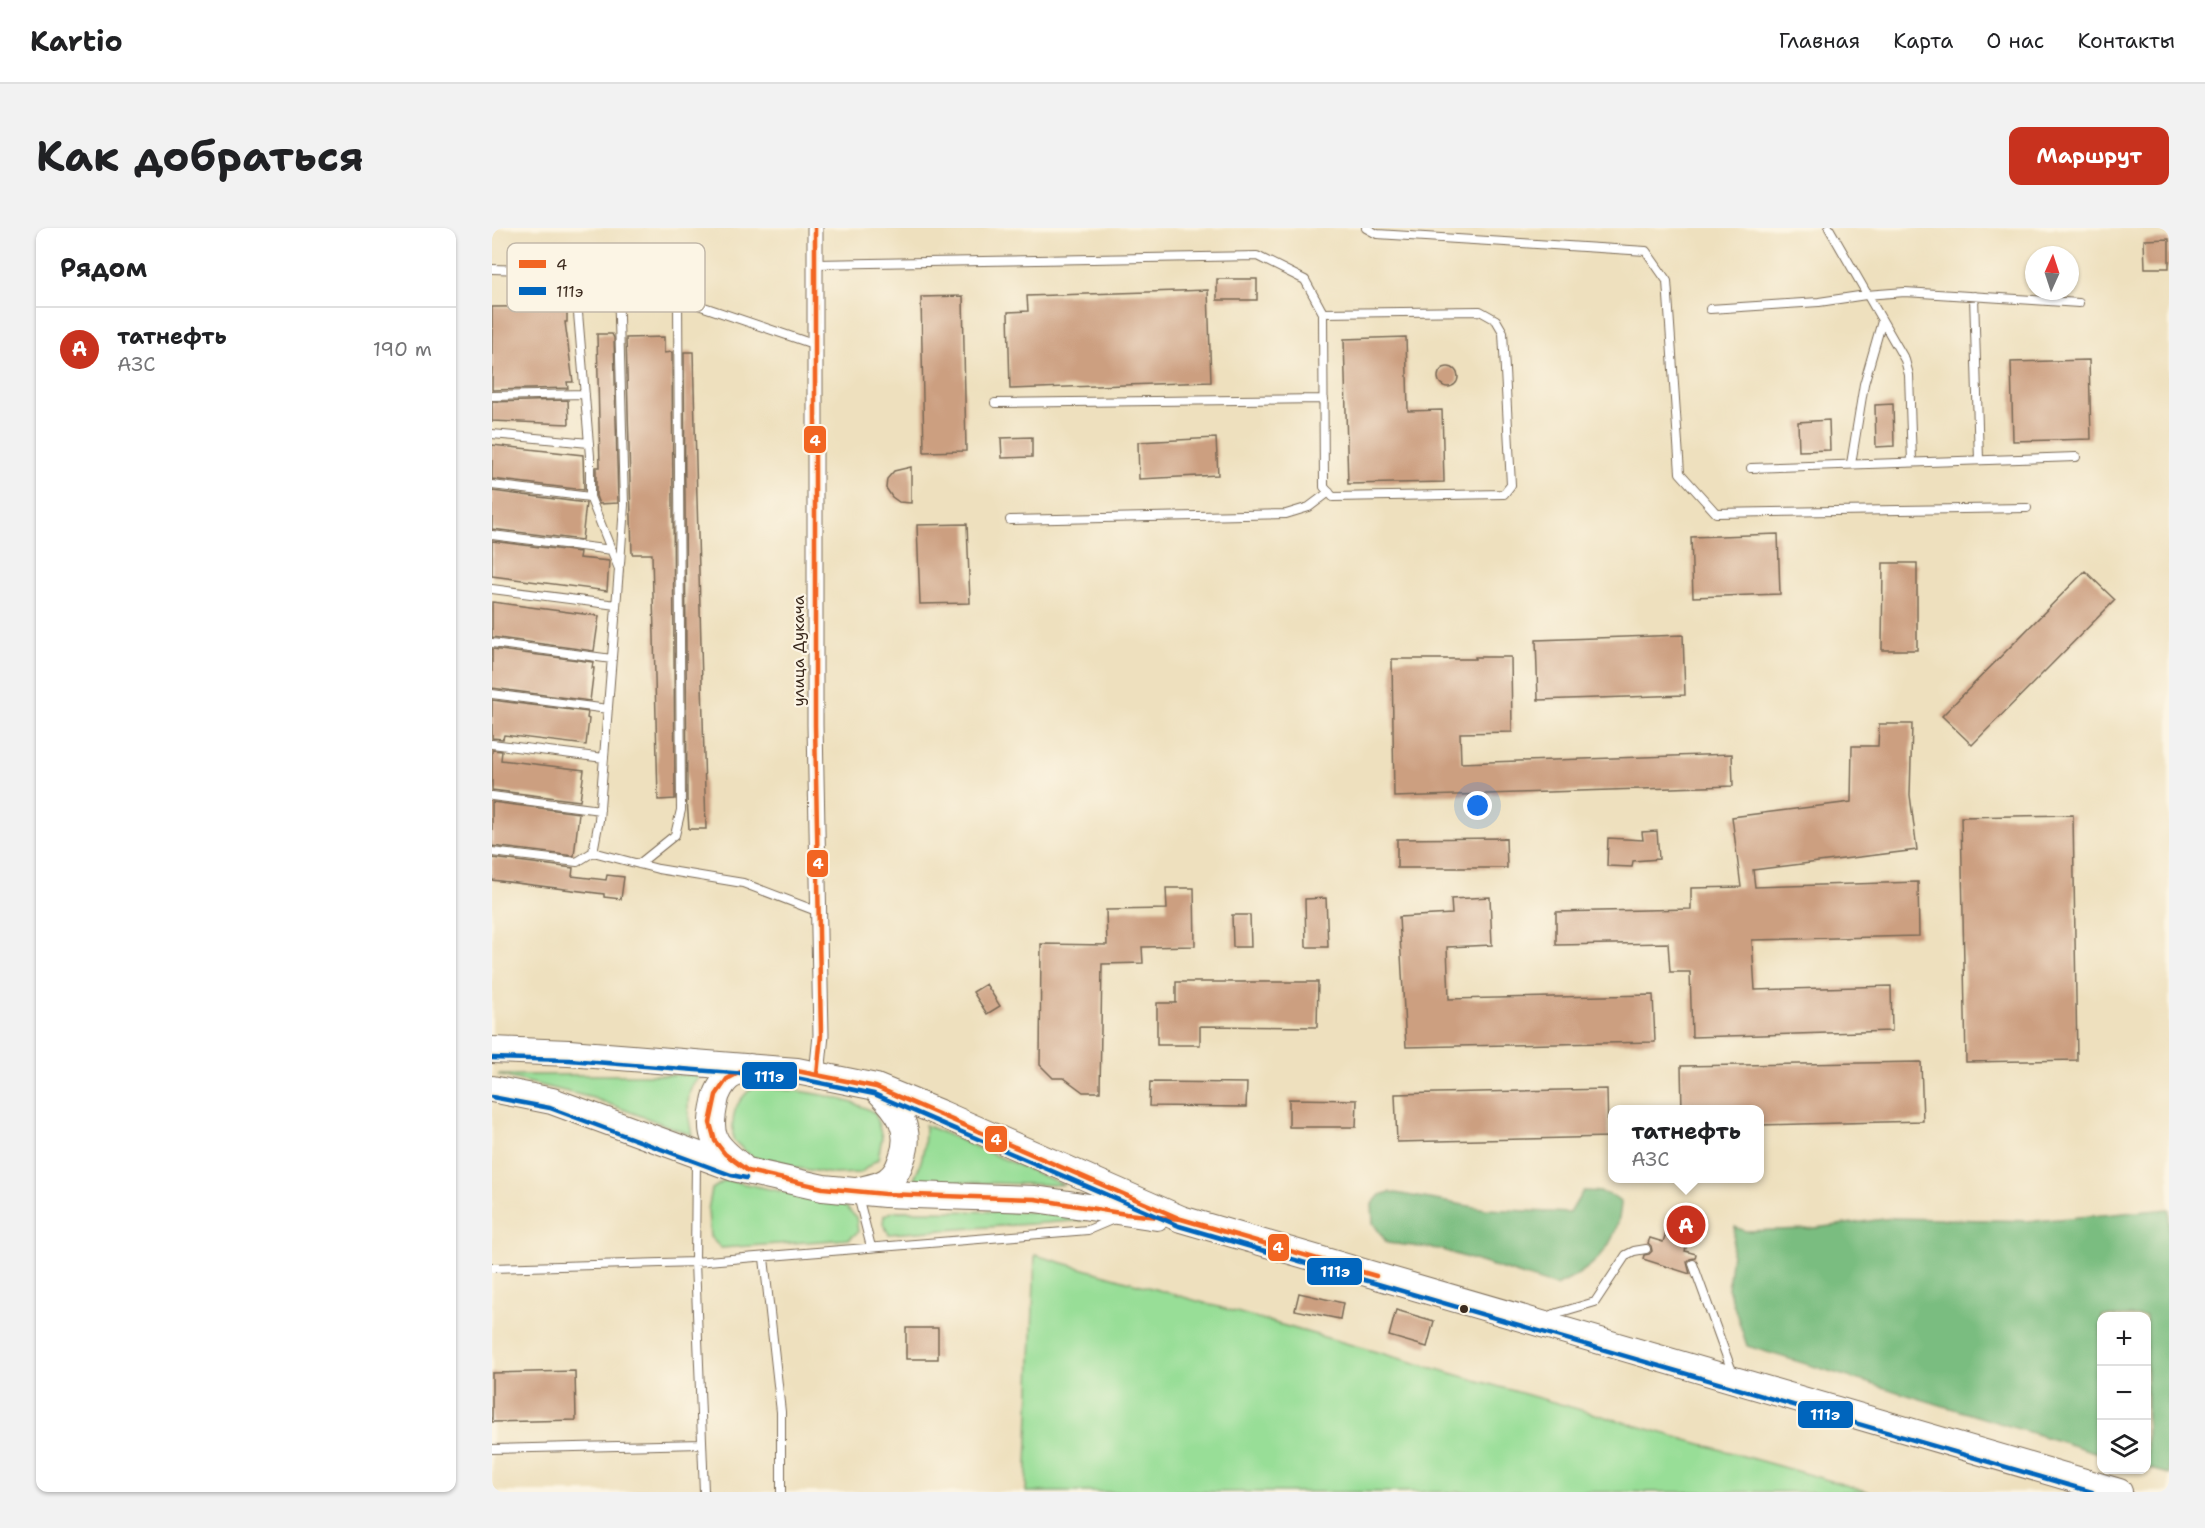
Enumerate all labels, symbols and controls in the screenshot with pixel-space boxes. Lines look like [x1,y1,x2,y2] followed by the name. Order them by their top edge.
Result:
[30,22,123,60] text: Kartio
[1779,27,1860,55] text: Главная
[1893,27,1953,55] text: Карта
[1986,27,2044,55] text: О нас
[2077,27,2175,55] text: Контакты
[2009,127,2169,185] button: Маршрут
[36,128,364,184] text: Как добраться
[507,243,705,312] legend
[2025,246,2079,300] north arrow
[60,250,147,285] text: Рядом
[556,254,567,275] text: 4
[556,281,583,302] text: 111э
[117,322,227,351] text: татнефть
[72,336,87,362] text: A
[373,336,432,362] text: 190 m
[117,351,155,377] text: АЗС
[803,425,827,454] line badge: 4
[809,430,821,451] text: 4
[788,595,809,707] street label: улица Дукача
[1463,791,1492,820] your location
[806,849,829,878] line badge: 4
[812,853,824,874] text: 4
[741,1061,798,1090] line badge: 111э
[754,1066,784,1087] text: 111э
[1608,1105,1764,1183] popup
[1631,1117,1741,1146] text: татнефть
[984,1125,1008,1153] line badge: 4
[990,1129,1002,1150] text: 4
[1631,1146,1670,1172] text: АЗС
[1666,1202,1706,1248] pin: A
[1267,1233,1290,1262] line badge: 4
[1272,1237,1284,1258] text: 4
[1306,1257,1363,1286] line badge: 111э
[1320,1261,1350,1282] text: 111э
[1458,1303,1470,1315] unlabelled marker
[2097,1312,2151,1474] map controls
[2097,1312,2151,1366] button: +
[2097,1366,2151,1420] button: −
[1797,1400,1854,1429] line badge: 111э
[1810,1404,1840,1425] text: 111э
[2097,1420,2151,1474] button: layers

